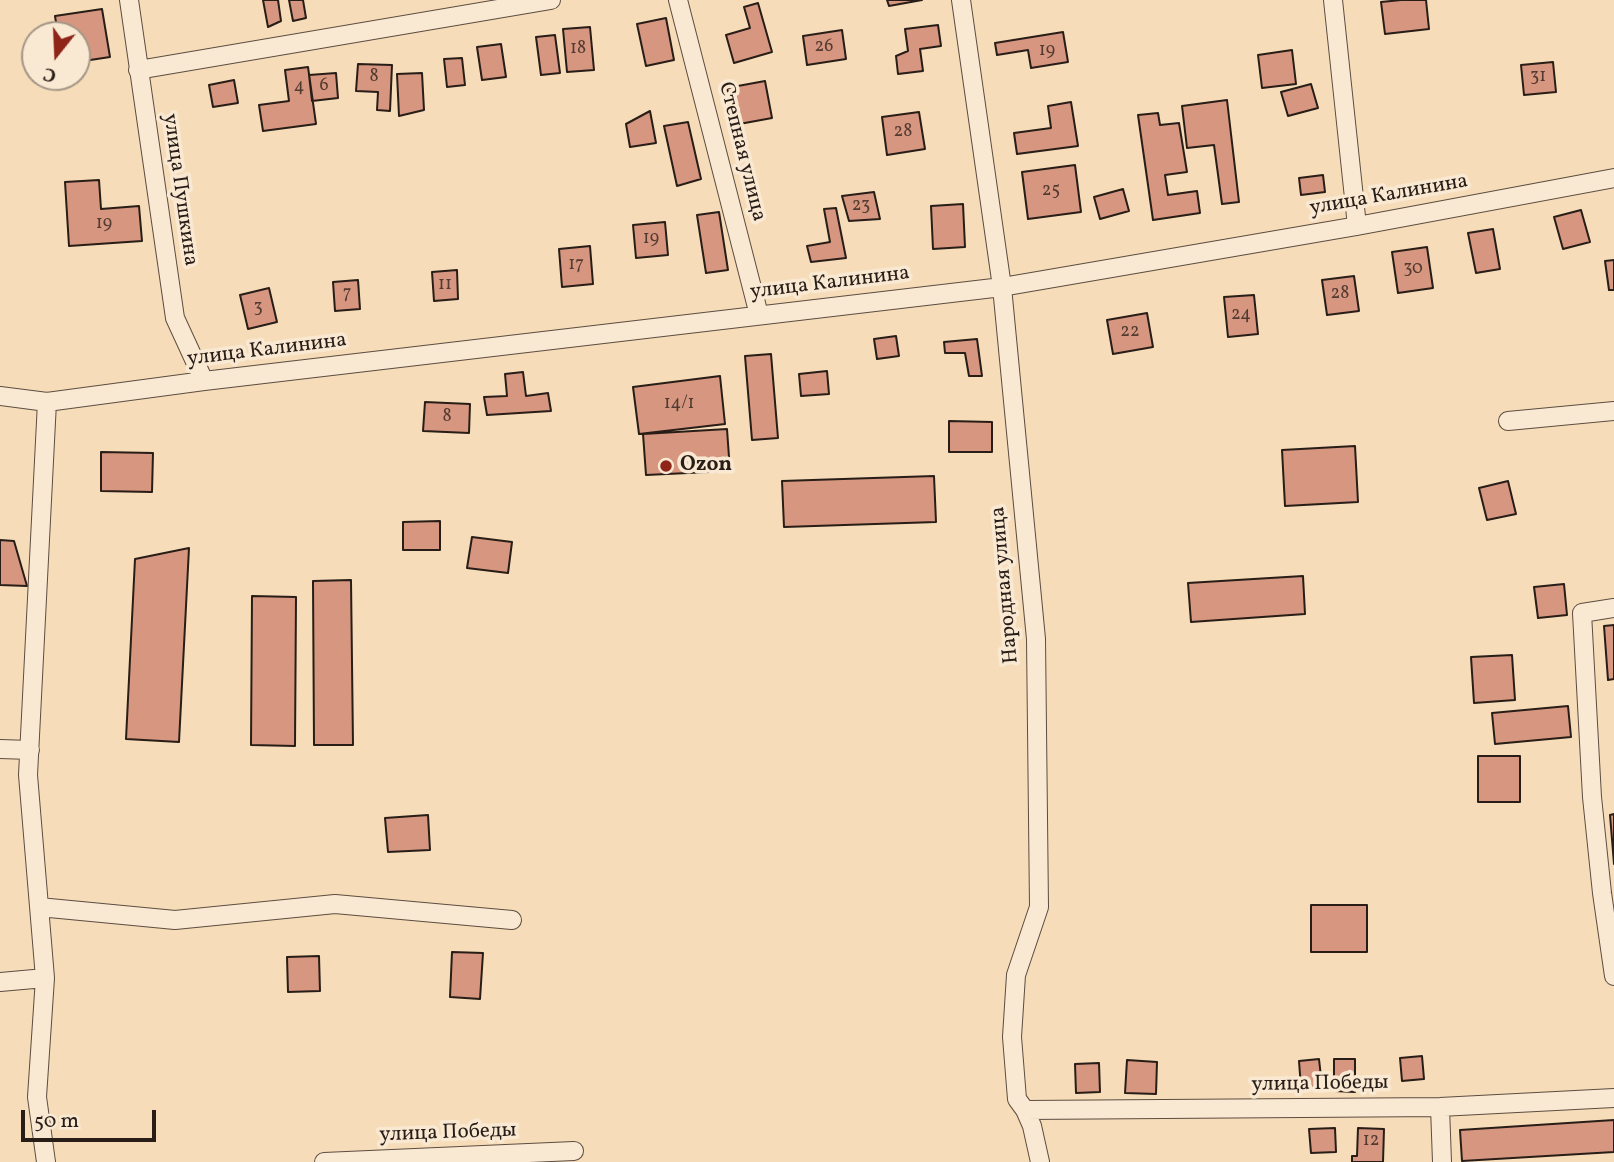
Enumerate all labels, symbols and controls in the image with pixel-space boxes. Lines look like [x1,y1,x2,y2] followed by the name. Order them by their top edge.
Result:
[21,21,91,91] north arrow
[815,37,833,59] house number: 26
[570,39,586,61] house number: 18
[1039,41,1055,63] house number: 19
[40,60,60,88] text: С
[369,67,379,89] house number: 8
[1530,67,1546,89] house number: 31
[319,76,329,98] house number: 6
[294,77,304,99] house number: 4
[712,80,770,224] street label: Степная улица
[156,112,202,268] street label: улица Пушкина
[894,122,912,144] house number: 28
[1308,170,1470,222] street label: улица Калинина
[1042,181,1060,203] house number: 25
[852,196,870,218] house number: 23
[96,214,112,236] house number: 19
[643,229,659,251] house number: 19
[568,255,584,277] house number: 17
[1403,259,1423,281] house number: 30
[749,262,911,306] street label: улица Калинина
[438,275,452,297] house number: 11
[343,284,351,306] house number: 7
[1331,284,1349,306] house number: 28
[253,298,263,320] house number: 3
[1231,305,1251,327] house number: 24
[1120,322,1140,344] house number: 22
[186,329,348,373] street label: улица Калинина
[664,394,694,416] house number: 14/1
[442,407,452,429] house number: 8
[680,453,732,479] place label: Ozon
[658,458,674,474] marker: Ozon
[987,505,1025,665] street label: Народная улица
[1251,1071,1389,1099] street label: улица Победы
[24,1096,159,1140] scale bar
[34,1107,79,1136] text: 50 m
[379,1119,517,1149] street label: улица Победы
[1363,1131,1379,1153] house number: 12

